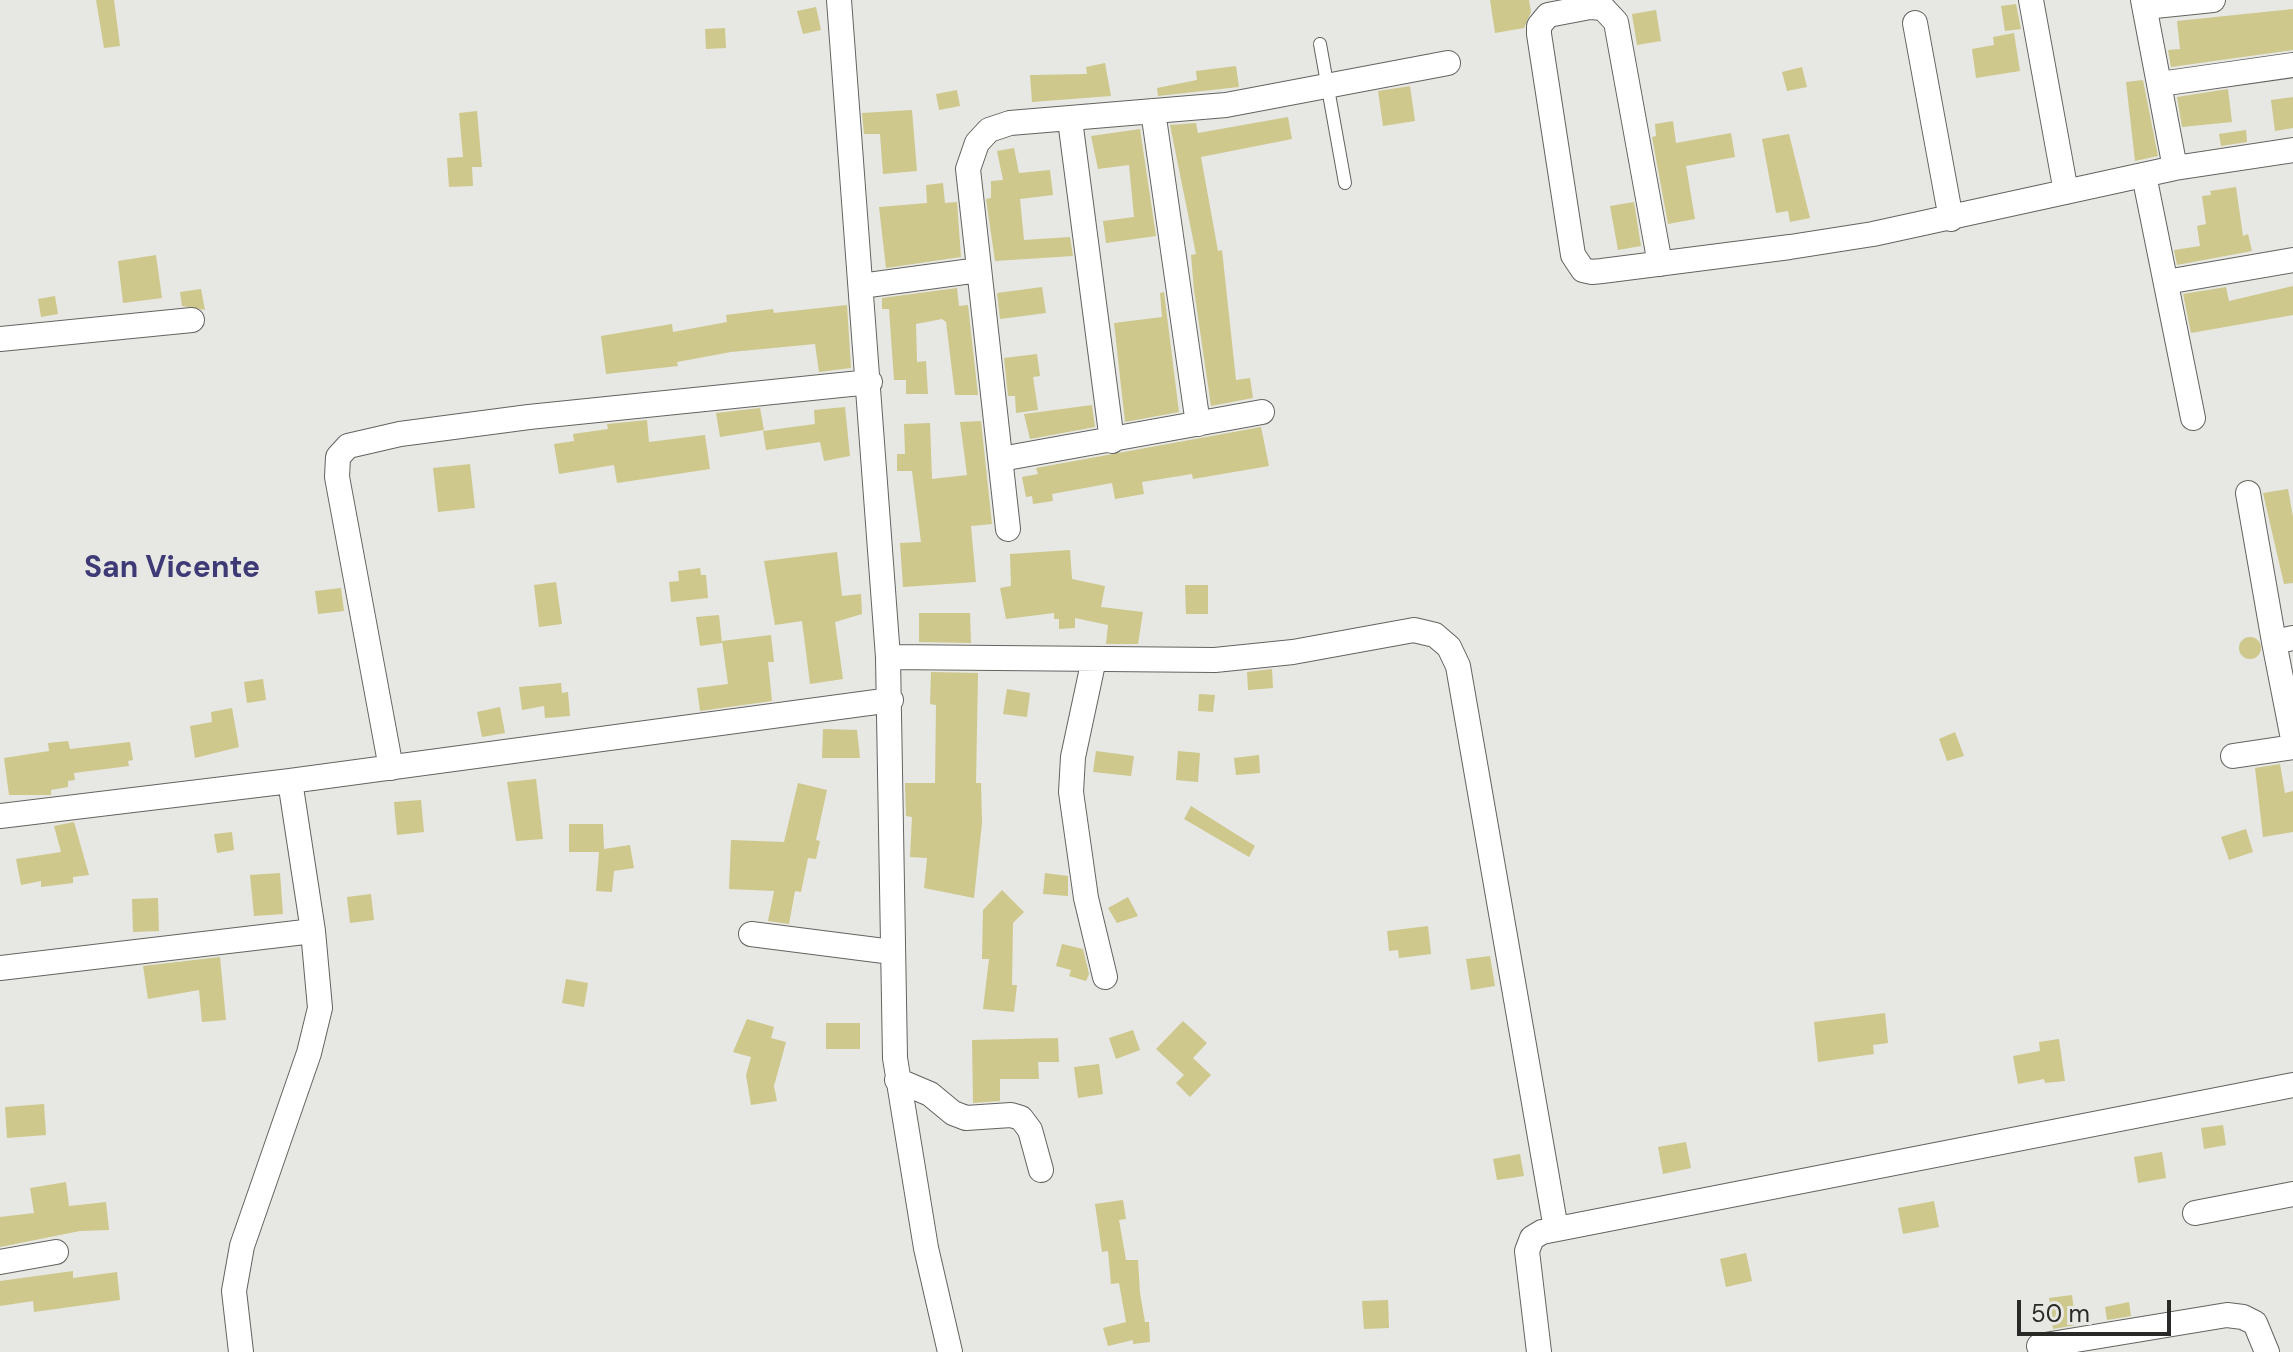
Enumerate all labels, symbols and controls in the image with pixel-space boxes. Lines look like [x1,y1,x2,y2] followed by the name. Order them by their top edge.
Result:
[84,551,260,587] district label: San Vicente
[2021,1284,2175,1334] scale bar
[2031,1298,2090,1329] text: 50 m

